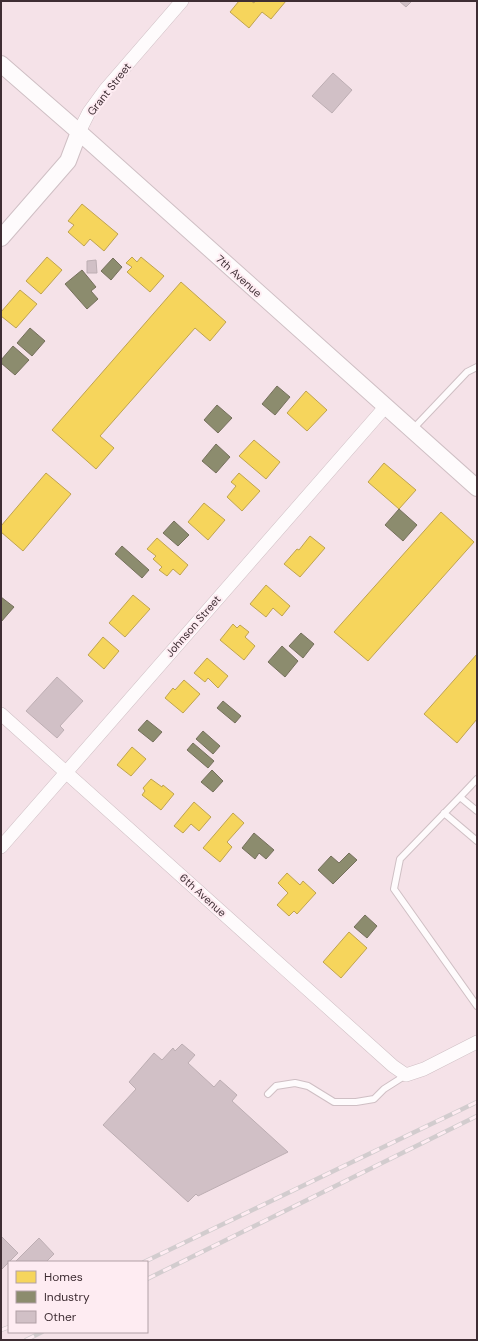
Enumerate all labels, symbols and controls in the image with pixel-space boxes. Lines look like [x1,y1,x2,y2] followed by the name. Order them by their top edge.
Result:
[84,60,134,118] street label: Grant Street
[213,252,265,300] street label: 7th Avenue
[162,592,224,660] street label: Johnson Street
[177,870,229,920] street label: 6th Avenue
[8,1261,148,1333] legend
[44,1269,83,1285] text: Homes
[44,1289,90,1305] text: Industry
[44,1309,77,1325] text: Other

